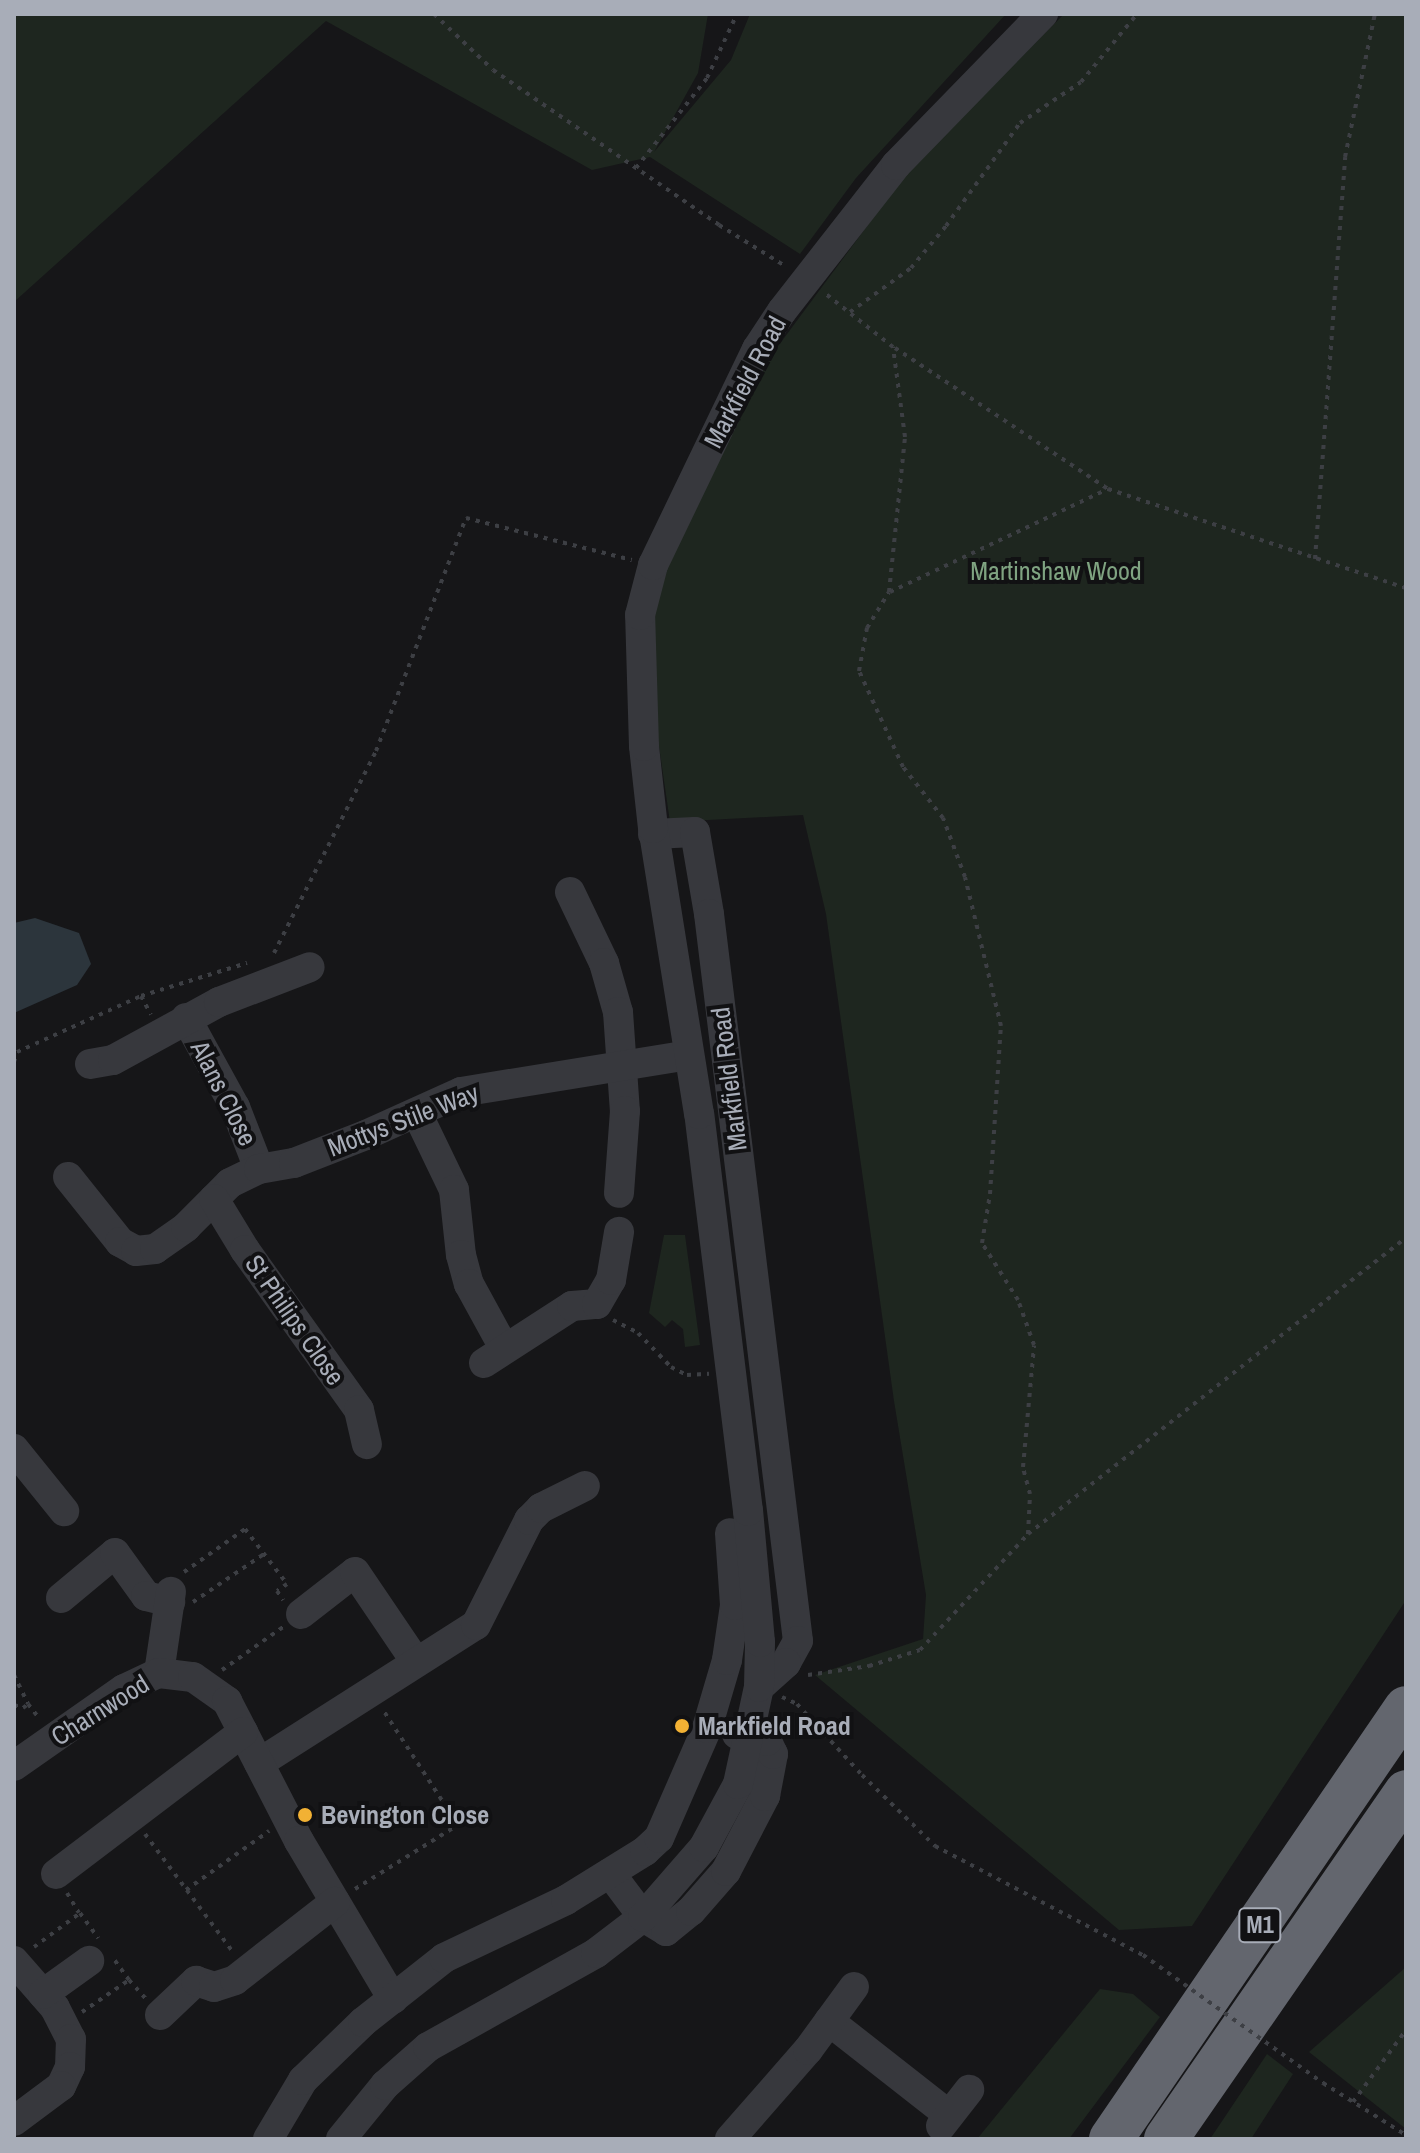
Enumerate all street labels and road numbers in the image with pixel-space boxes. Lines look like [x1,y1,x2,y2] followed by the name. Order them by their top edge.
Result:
[697,311,793,453] street label: Markfield Road
[705,1005,753,1153] street label: Markfield Road
[184,1035,264,1151] street label: Alans Close
[323,1077,483,1163] street label: Mottys Stile Way
[239,1249,351,1391] street label: St Philips Close
[46,1668,154,1752] street label: Charnwood
[1238,1905,1282,1945] road number: M1

